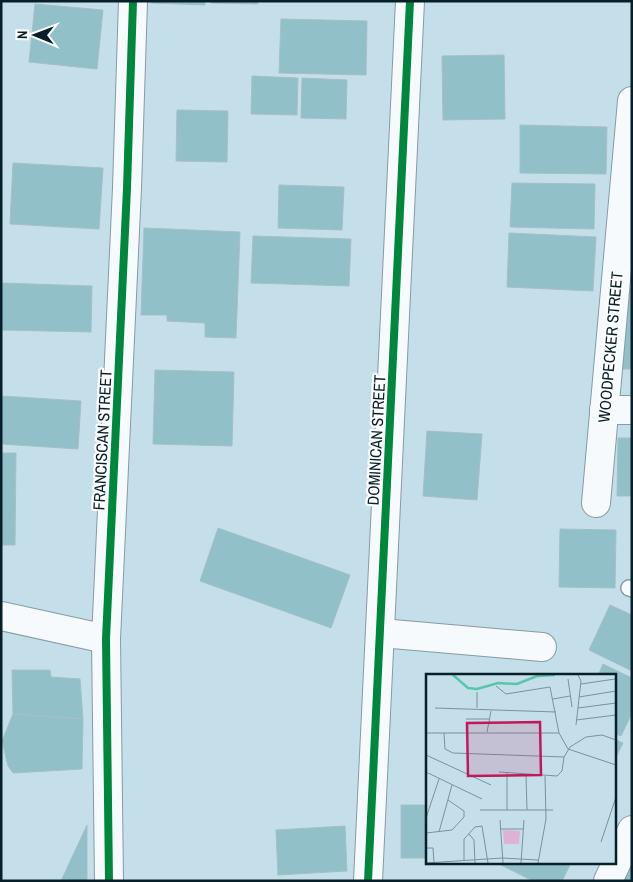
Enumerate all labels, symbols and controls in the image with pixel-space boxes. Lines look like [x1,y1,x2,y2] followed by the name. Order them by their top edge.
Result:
[10,10,60,60] north arrow
[13,30,31,39] text: N
[592,271,628,423] street label: WOODPECKER STREET
[87,369,117,511] street label: FRANCISCAN STREET
[362,374,390,506] street label: DOMINICAN STREET
[426,674,616,864] inset map

